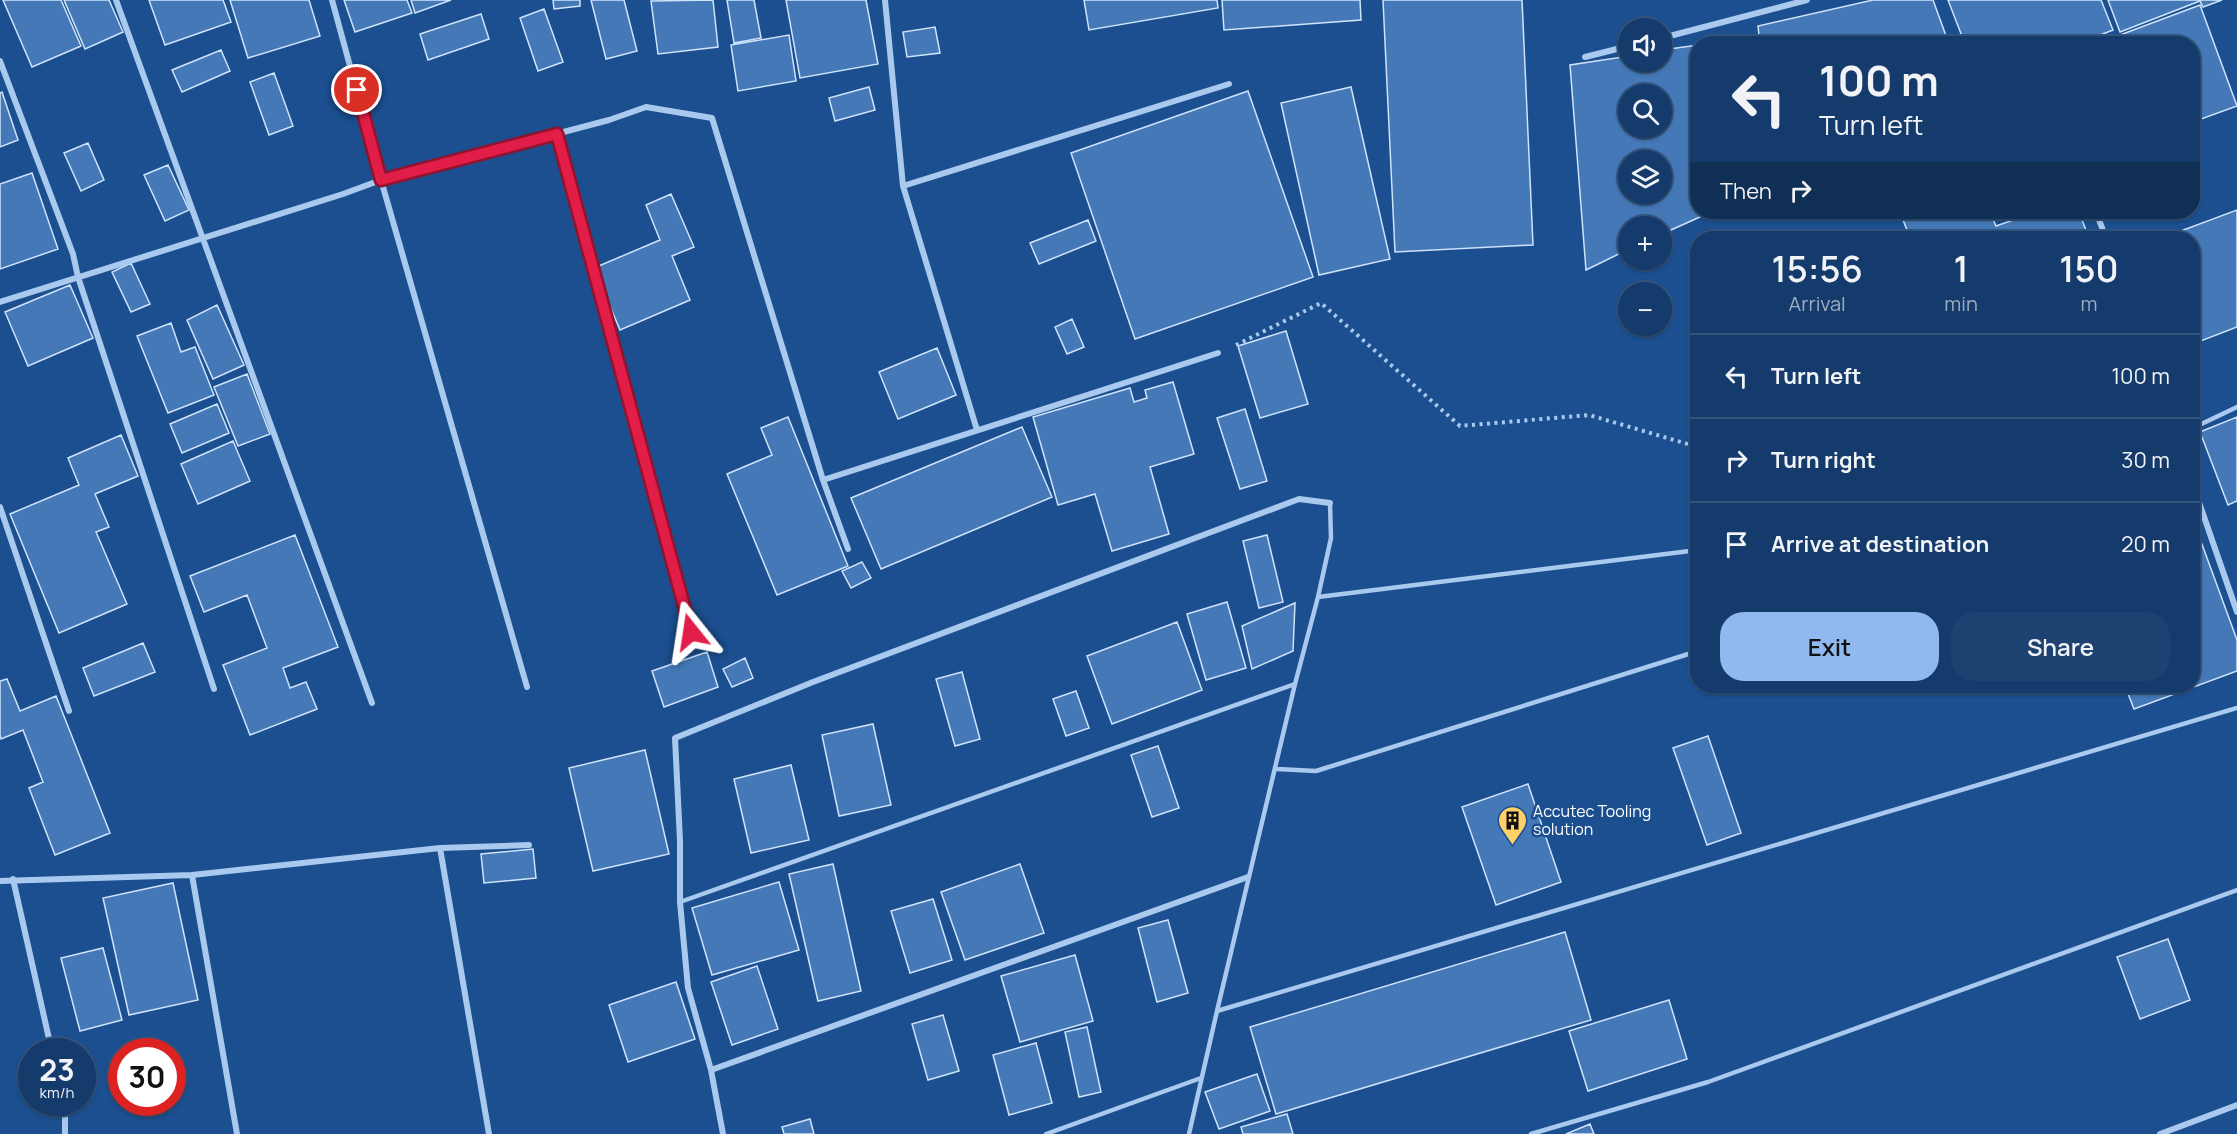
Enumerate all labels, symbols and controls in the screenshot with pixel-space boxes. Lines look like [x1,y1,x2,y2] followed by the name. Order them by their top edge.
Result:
[1618,18,1672,336] map controls
[1618,18,1672,72] button: sound
[1819,51,1939,109] text: 100 m
[1720,60,1798,138] icon: left
[331,64,382,115] pin
[340,73,373,106] icon: arrive
[1618,84,1672,138] button: search
[1819,106,1923,143] text: Turn left
[1618,150,1672,204] button: layers
[1784,174,1817,207] icon: right
[1720,176,1772,206] text: Then
[1618,216,1672,270] button: +
[1771,244,1863,293] text: 15:56
[1953,244,1969,293] text: 1
[2059,244,2119,293] text: 150
[1618,282,1672,336] button: −
[1789,290,1846,317] text: Arrival
[1944,290,1978,317] text: min
[2080,290,2097,317] text: m
[1720,360,1753,393] icon: left
[1771,361,1861,391] text: Turn left
[2112,361,2170,391] text: 100 m
[1720,444,1753,477] icon: right
[1771,445,1876,475] text: Turn right
[2121,445,2170,475] text: 30 m
[1720,528,1753,561] icon: arrive
[1771,529,1989,559] text: Arrive at destination
[2121,529,2170,559] text: 20 m
[659,600,723,664] position arrow
[1720,612,1939,681] button: Exit
[1951,612,2170,681] button: Share
[1533,800,1651,840] place label: Accutec Tooling solution
[1496,804,1528,846] building icon: Accutec Tooling solution
[108,1038,186,1116] speed limit sign: 30
[39,1049,75,1090] text: 23
[40,1082,74,1103] text: km/h

